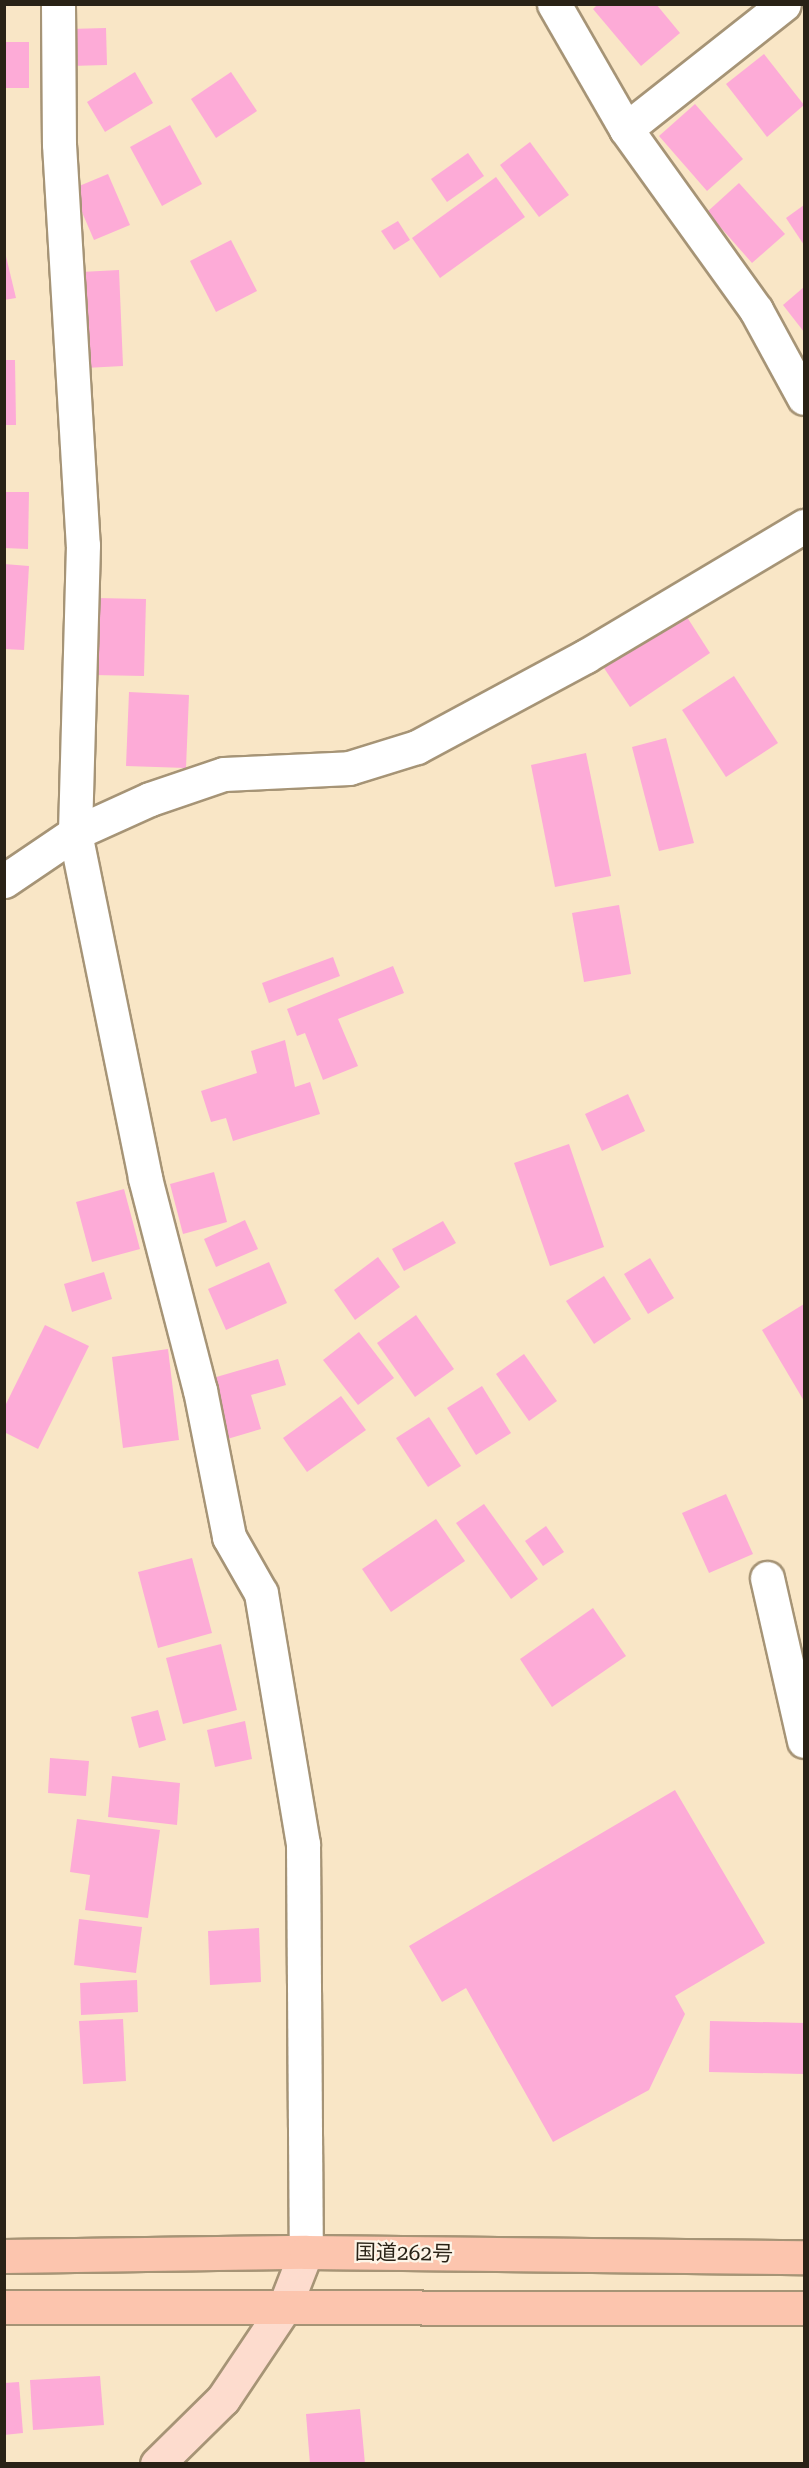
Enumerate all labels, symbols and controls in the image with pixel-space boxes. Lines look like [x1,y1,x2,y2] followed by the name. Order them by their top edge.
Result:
[355,2240,453,2266] street label: 国道262号

